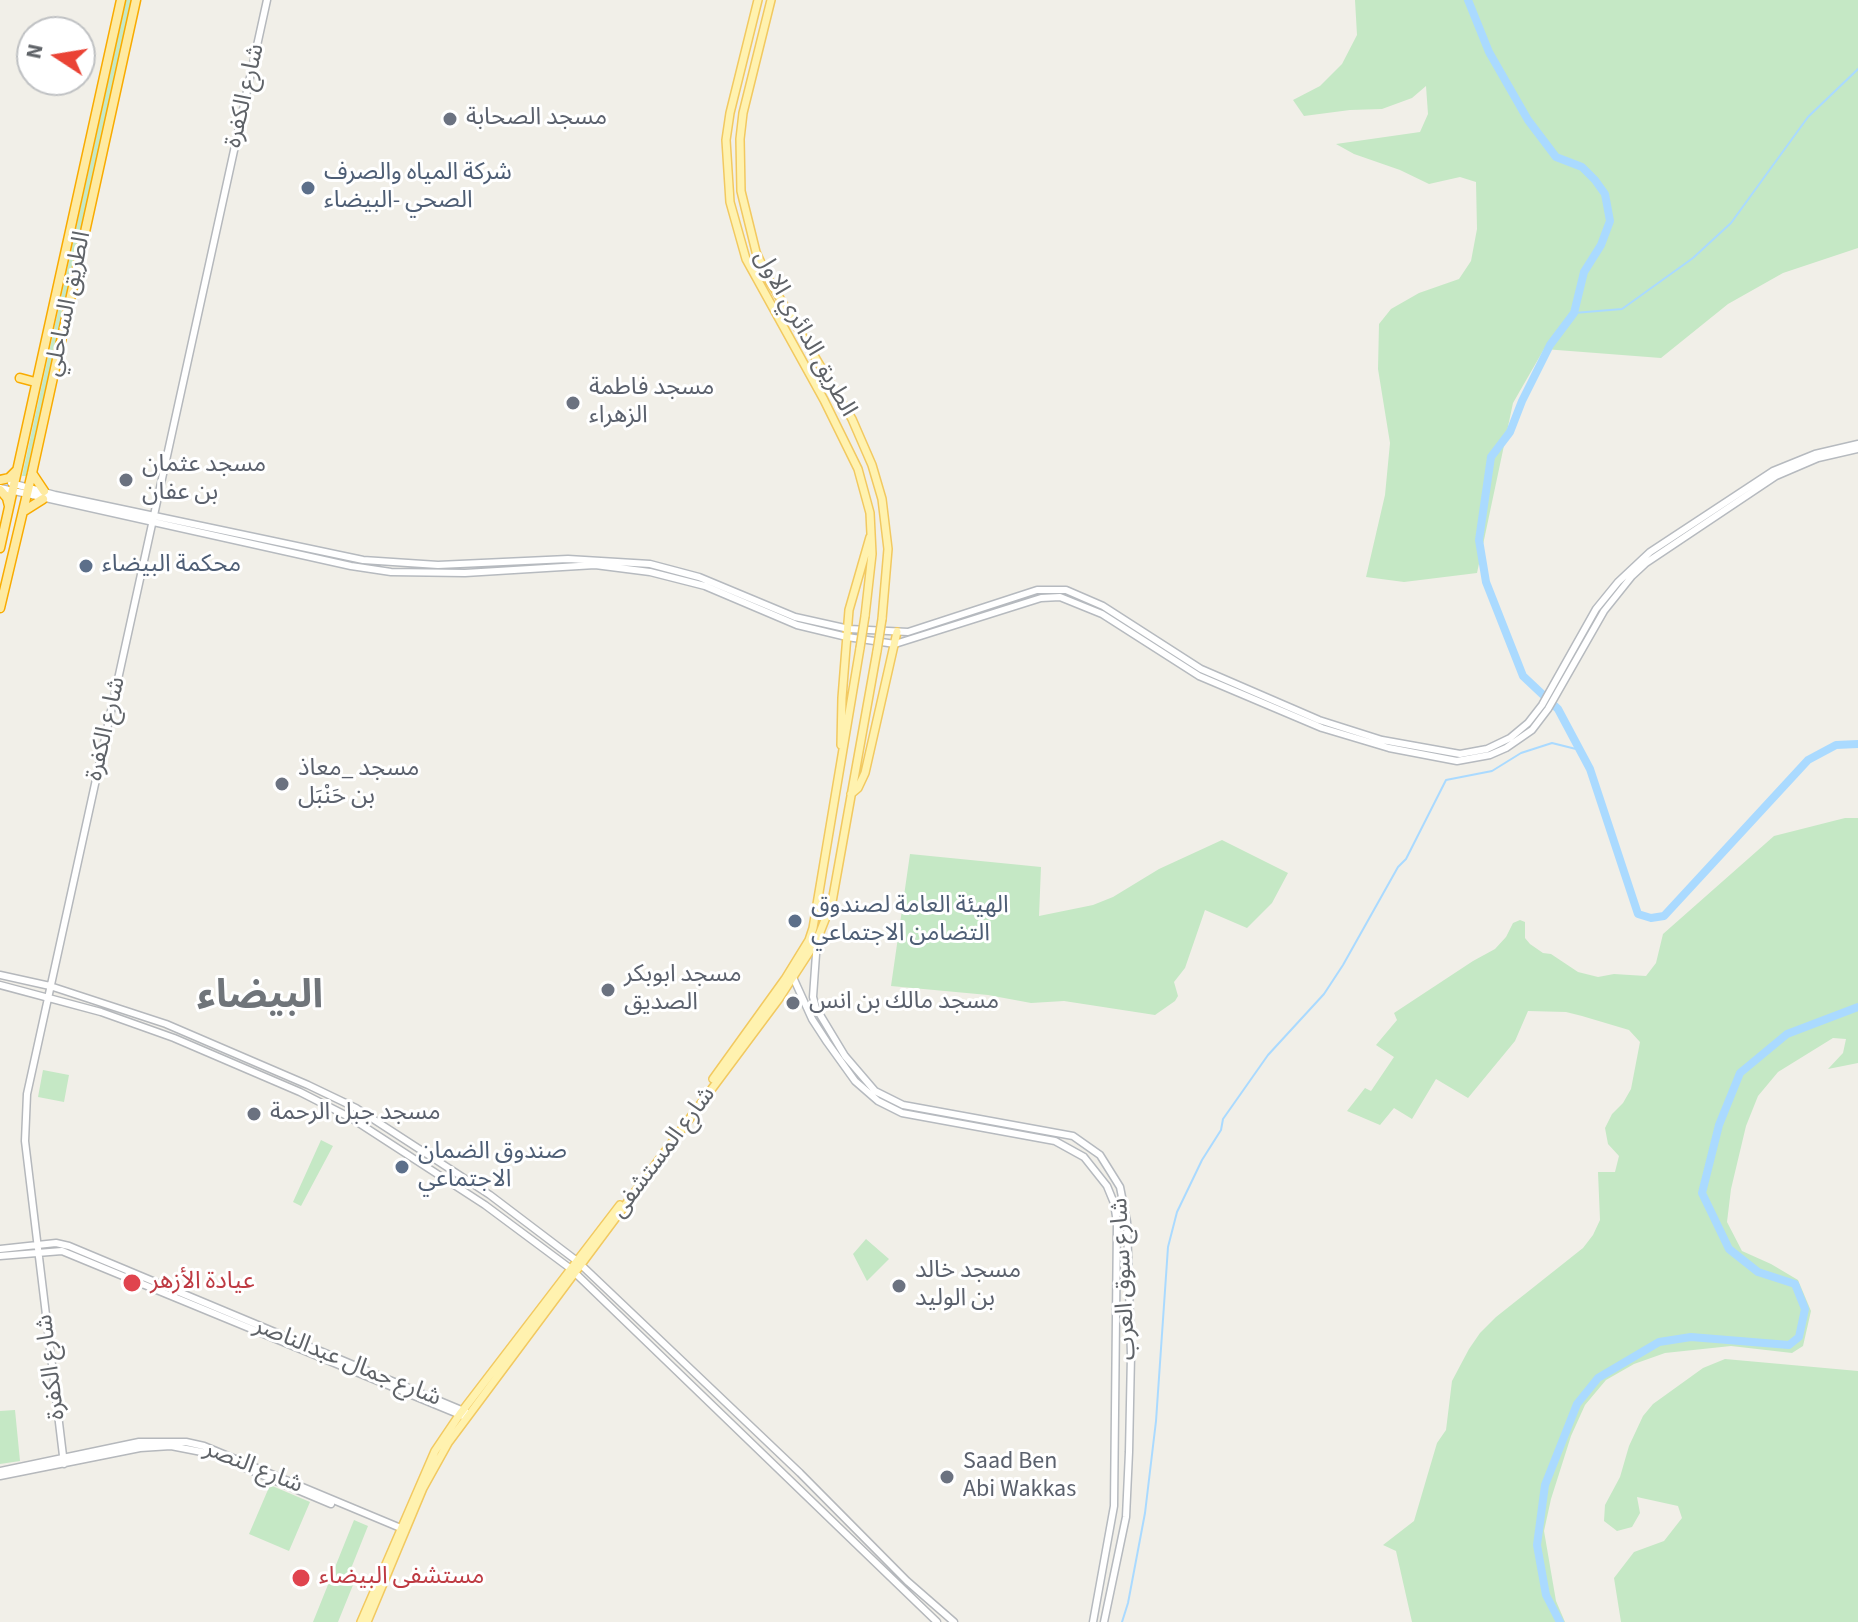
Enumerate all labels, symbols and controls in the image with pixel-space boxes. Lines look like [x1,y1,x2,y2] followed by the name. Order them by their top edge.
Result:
[16,16,96,96] north arrow
[17,41,52,62] text: N
[220,41,272,151] street label: شارع الكفرة
[466,105,607,133] place label: مسجد الصحابة
[441,110,459,128] marker: مسجد الصحابة
[324,160,512,216] place label: شركة المياه والصرف الصحي -البيضاء
[299,179,317,197] marker: شركة المياه والصرف الصحي -البيضاء
[40,229,98,379] street label: الطريق الساحلي
[746,246,862,422] street label: الطريق الدائري الاول
[589,375,714,431] place label: مسجد فاطمة الزهراء
[564,394,582,412] marker: مسجد فاطمة الزهراء
[142,452,266,508] place label: مسجد عثمان بن عفان
[117,471,135,489] marker: مسجد عثمان بن عفان
[102,552,241,580] place label: محكمة البيضاء
[77,557,95,575] marker: محكمة البيضاء
[81,674,133,784] street label: شارع الكفرة
[298,756,419,812] place label: مسجد _معاذ بن حَنْبَل
[273,775,291,793] marker: مسجد _معاذ بن حَنْبَل
[811,893,1009,949] place label: الهيئة العامة لصندوق التضامن الاجتماعي
[786,912,804,930] marker: الهيئة العامة لصندوق التضامن الاجتماعي
[624,962,742,1018] place label: مسجد ابوبكر الصديق
[197,974,323,1022] district label: البيضاء
[599,981,617,999] marker: مسجد ابوبكر الصديق
[809,989,999,1017] place label: مسجد مالك بن انس
[784,994,802,1012] marker: مسجد مالك بن انس
[605,1082,723,1224] street label: شارع المستشفى
[270,1100,441,1128] place label: مسجد جبل الرحمة
[245,1105,263,1123] marker: مسجد جبل الرحمة
[418,1139,567,1195] place label: صندوق الضمان الاجتماعي
[393,1158,411,1176] marker: صندوق الضمان الاجتماعي
[1106,1197,1144,1361] street label: شارع سوق العرب
[915,1258,1021,1314] place label: مسجد خالد بن الوليد
[150,1269,255,1297] place label: عيادة الأزهر
[121,1272,143,1294] marker: عيادة الأزهر
[890,1277,908,1295] marker: مسجد خالد بن الوليد
[249,1312,445,1414] street label: شارع جمال عبدالناصر
[31,1313,73,1421] street label: شارع الكفرة
[199,1435,307,1501] street label: شارع النصر
[963,1449,1076,1505] place label: Saad Ben Abi Wakkas
[938,1468,956,1486] marker: Saad Ben Abi Wakkas
[319,1564,484,1592] place label: مستشفى البيضاء
[290,1567,312,1589] marker: مستشفى البيضاء

